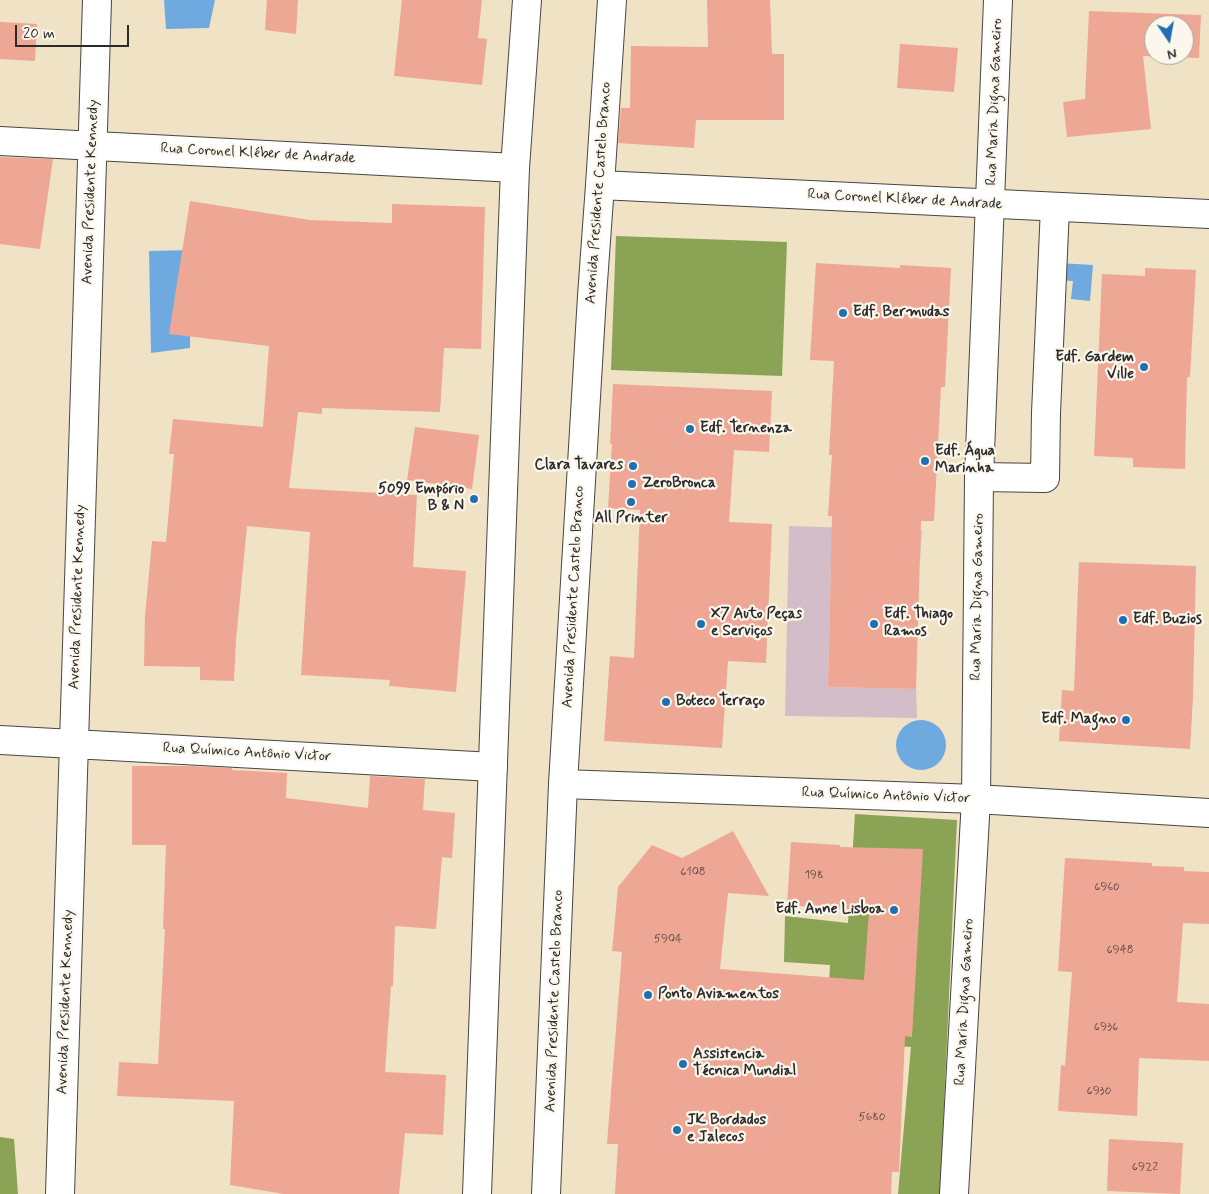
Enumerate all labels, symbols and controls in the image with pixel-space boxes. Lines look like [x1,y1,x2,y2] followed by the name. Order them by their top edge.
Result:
[18,15,131,47] scale bar
[1144,15,1194,65] north arrow
[983,18,1007,186] street label: Rua Maria Digna Gameiro
[23,24,55,44] text: 20 m
[1165,44,1178,63] text: N
[582,81,616,305] street label: Avenida Presidente Castelo Branco
[79,99,103,285] street label: Avenida Presidente Kennedy
[160,140,356,168] street label: Rua Coronel Kléber de Andrade
[807,186,1003,214] street label: Rua Coronel Kléber de Andrade
[853,304,950,322] place label: Edf. Bermudas
[837,307,849,319] marker: Edf. Bermudas
[1055,349,1134,384] place label: Edf. Gardem Ville
[1138,361,1150,373] marker: Edf. Gardem Ville
[700,420,792,438] place label: Edf. Ternenza
[684,423,696,435] marker: Edf. Ternenza
[935,443,995,478] place label: Edf. Água Marinha
[919,455,931,467] marker: Edf. Água Marinha
[534,457,623,475] place label: Clara Tavares
[627,460,639,472] marker: Clara Tavares
[642,475,716,493] place label: ZeroBronca
[626,478,638,490] marker: ZeroBronca
[378,481,464,516] place label: 5099 Empório B & N
[559,485,589,709] street label: Avenida Presidente Castelo Branco
[468,493,480,505] marker: 5099 Empório B & N
[625,496,637,508] marker: All Printer
[66,504,90,690] street label: Avenida Presidente Kennedy
[595,510,667,528] place label: All Printer
[968,513,988,681] street label: Rua Maria Digna Gameiro
[711,606,802,641] place label: X7 Auto Peças e Serviços
[884,606,953,641] place label: Edf. Thiago Ramos
[1133,611,1202,629] place label: Edf. Buzios
[1117,614,1129,626] marker: Edf. Buzios
[695,618,707,630] marker: X7 Auto Peças e Serviços
[868,618,880,630] marker: Edf. Thiago Ramos
[676,693,765,711] place label: Boteco Terraço
[660,696,672,708] marker: Boteco Terraço
[1041,711,1116,729] place label: Edf. Magno
[1120,714,1132,726] marker: Edf. Magno
[162,740,332,766] street label: Rua Químico Antônio Victor
[801,784,971,808] street label: Rua Químico Antônio Victor
[680,865,706,879] house number: 6108
[805,868,823,882] house number: 198
[1094,880,1120,894] house number: 6960
[542,889,568,1113] street label: Avenida Presidente Castelo Branco
[775,901,884,919] place label: Edf. Anne Lisboa
[888,904,900,916] marker: Edf. Anne Lisboa
[54,909,78,1095] street label: Avenida Presidente Kennedy
[952,918,978,1086] street label: Rua Maria Digna Gameiro
[654,932,682,946] house number: 5904
[1106,943,1134,957] house number: 6948
[658,986,779,1004] place label: Ponto Aviamentos
[642,989,654,1001] marker: Ponto Aviamentos
[1094,1020,1118,1034] house number: 6936
[693,1046,796,1081] place label: Assistencia Técnica Mundial
[677,1058,689,1070] marker: Assistencia Técnica Mundial
[1087,1084,1111,1098] house number: 6930
[858,1110,886,1124] house number: 5680
[687,1112,766,1147] place label: JK Bordados e Jalecos
[671,1124,683,1136] marker: JK Bordados e Jalecos
[1132,1160,1158,1174] house number: 6922

